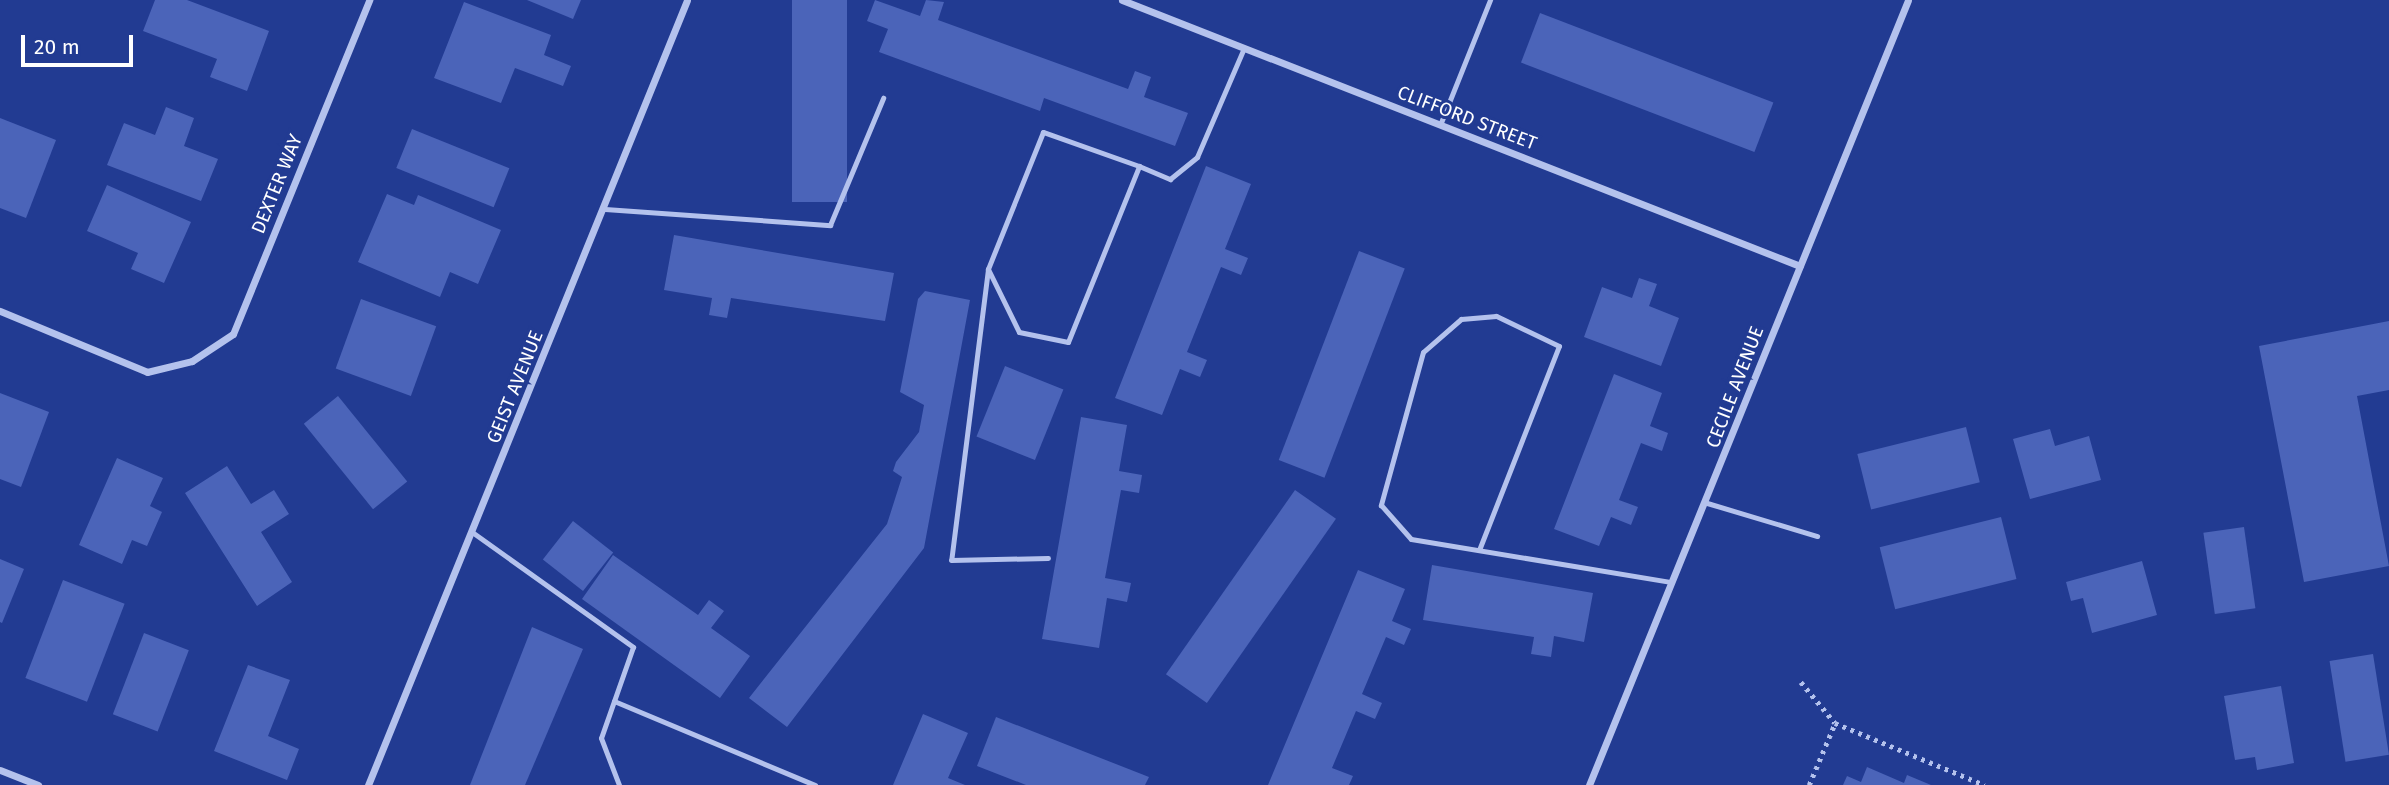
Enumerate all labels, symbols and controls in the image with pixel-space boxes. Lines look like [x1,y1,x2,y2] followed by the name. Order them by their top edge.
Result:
[24,21,136,65] scale bar
[34,34,80,60] text: 20 m
[1394,81,1540,155] street label: CLIFFORD STREET
[247,131,307,237] street label: DEXTER WAY
[1701,323,1769,451] street label: CECILE AVENUE
[482,327,548,447] street label: GEIST AVENUE

